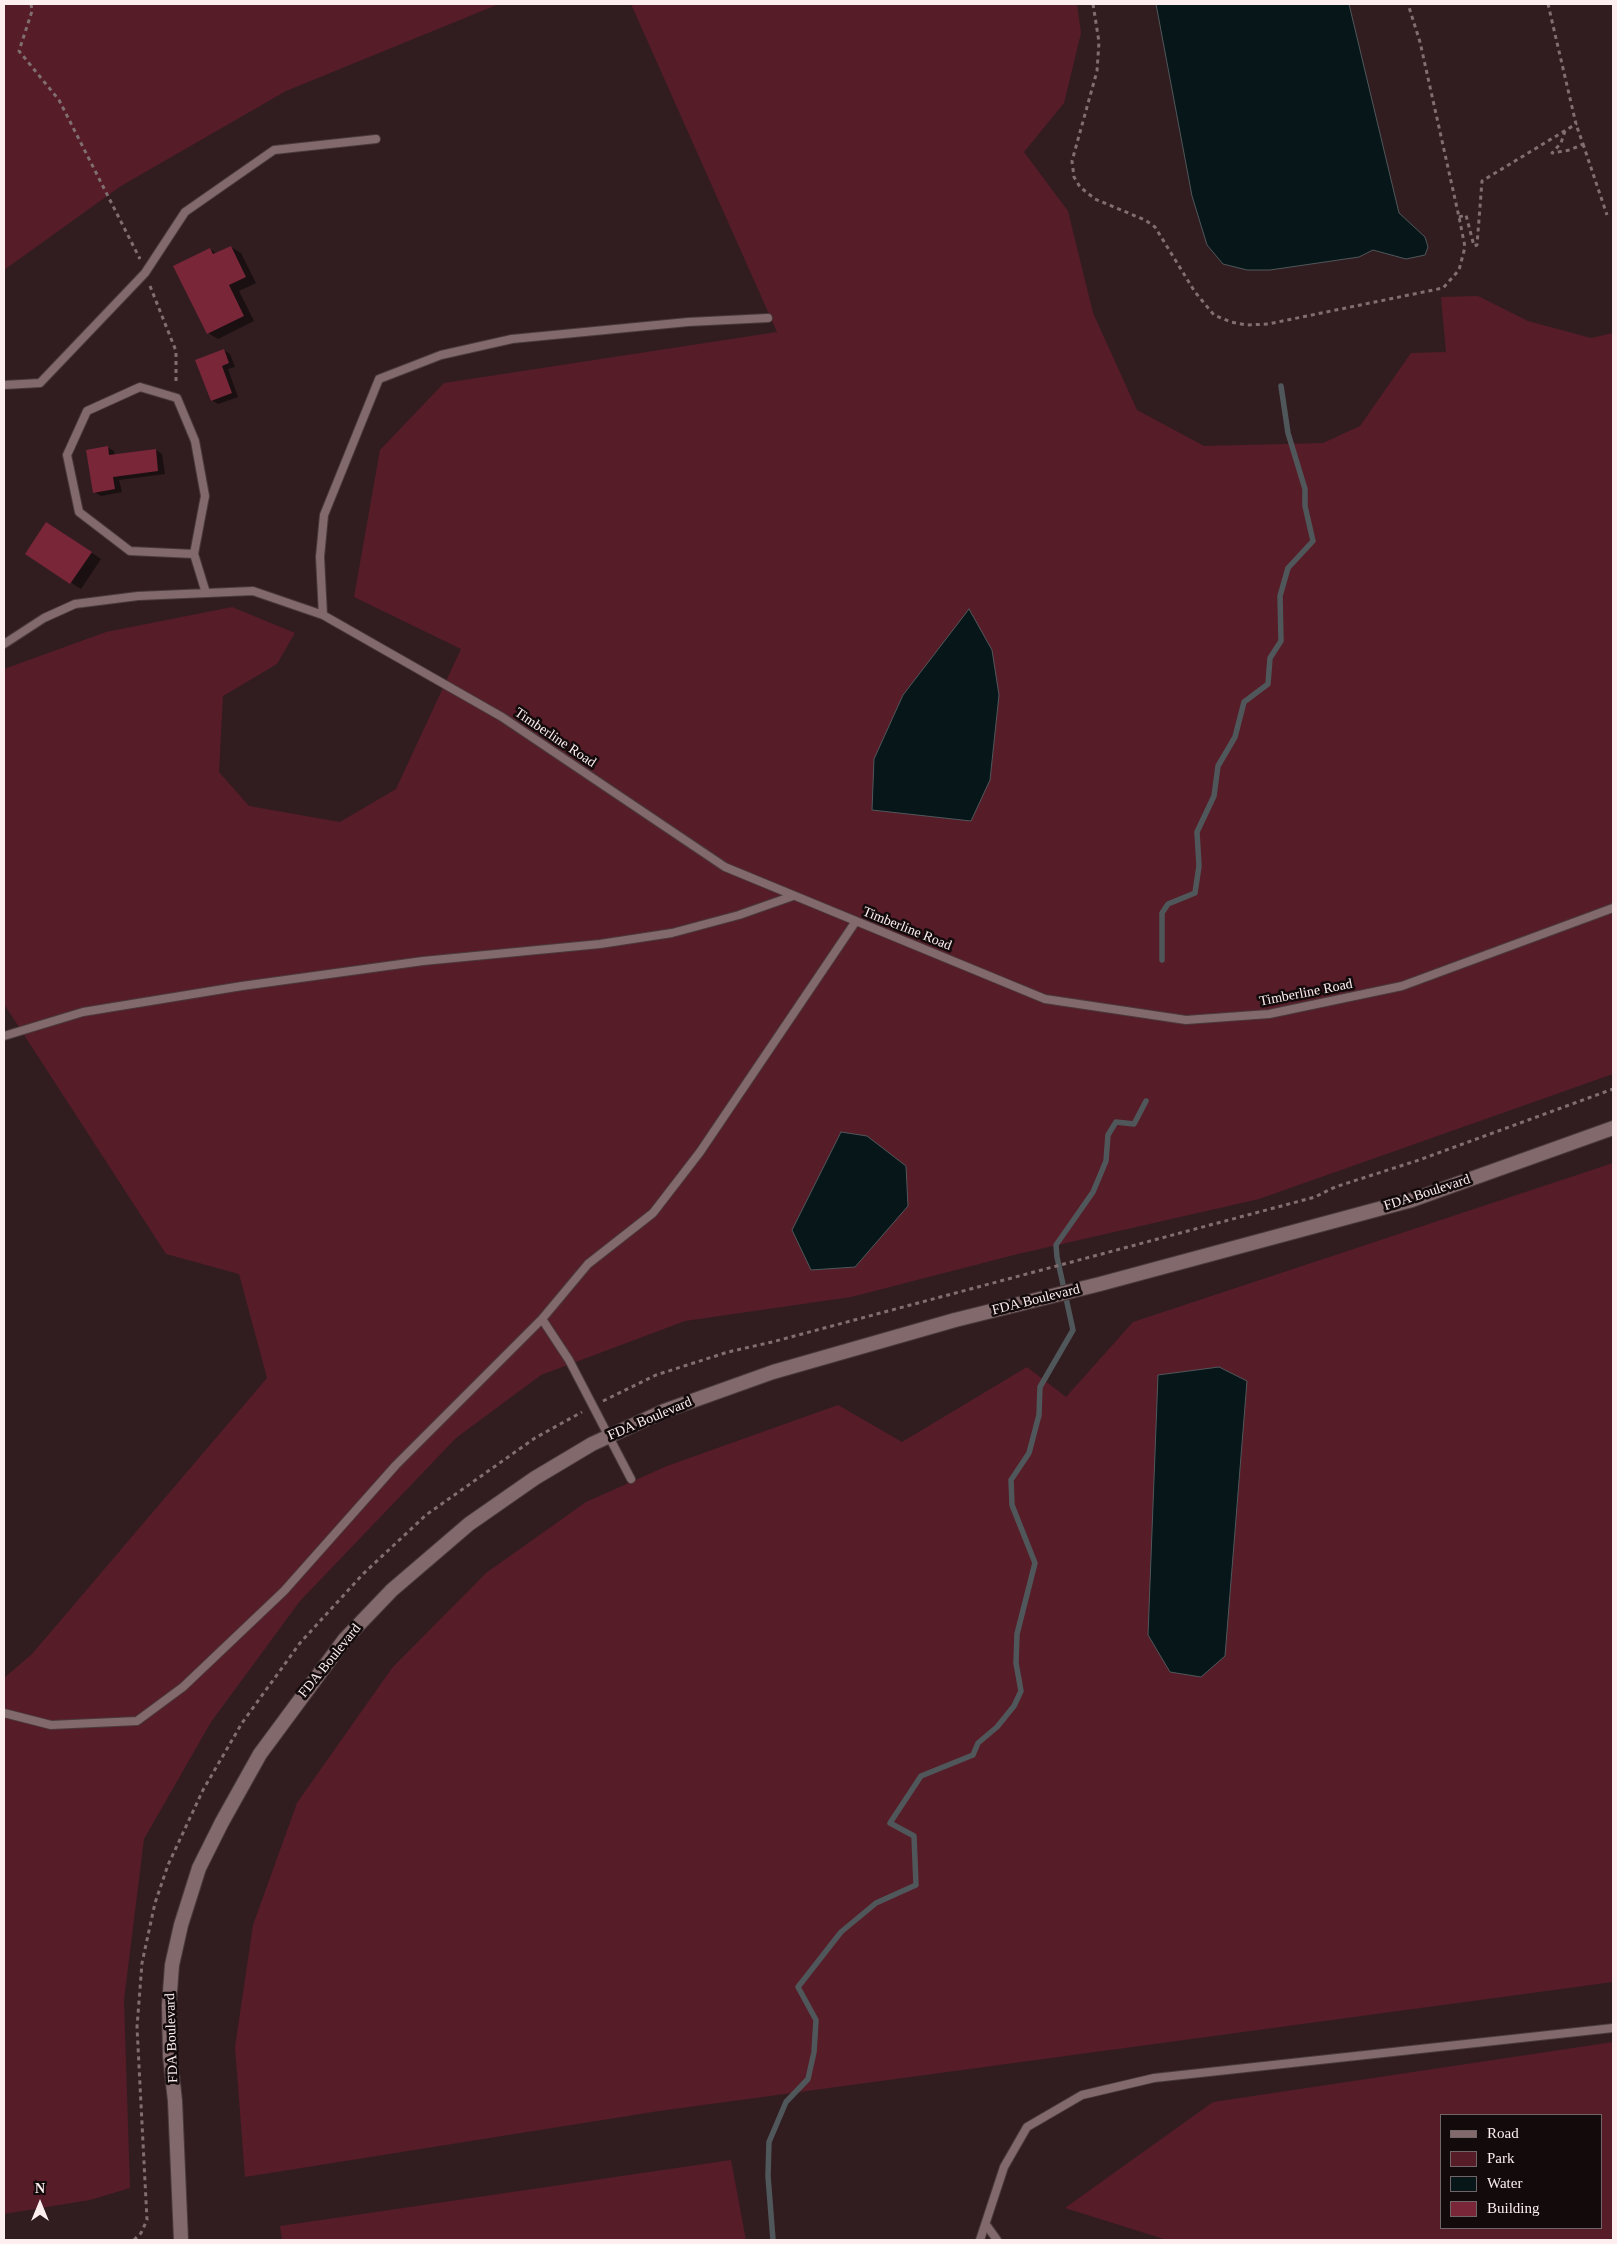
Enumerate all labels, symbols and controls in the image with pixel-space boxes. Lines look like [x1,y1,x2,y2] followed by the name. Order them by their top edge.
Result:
[511,705,599,771] street label: Timberline Road
[860,903,954,955] street label: Timberline Road
[1258,976,1354,1010] street label: Timberline Road
[1382,1171,1472,1215] street label: FDA Boulevard
[990,1281,1082,1319] street label: FDA Boulevard
[605,1394,695,1444] street label: FDA Boulevard
[295,1621,365,1701] street label: FDA Boulevard
[162,1993,182,2083] street label: FDA Boulevard
[1440,2114,1602,2229] legend
[1487,2125,1519,2141] text: Road
[1487,2150,1515,2166] text: Park
[1487,2175,1522,2191] text: Water
[15,2179,65,2229] north arrow
[35,2181,45,2196] text: N
[1487,2200,1540,2216] text: Building

